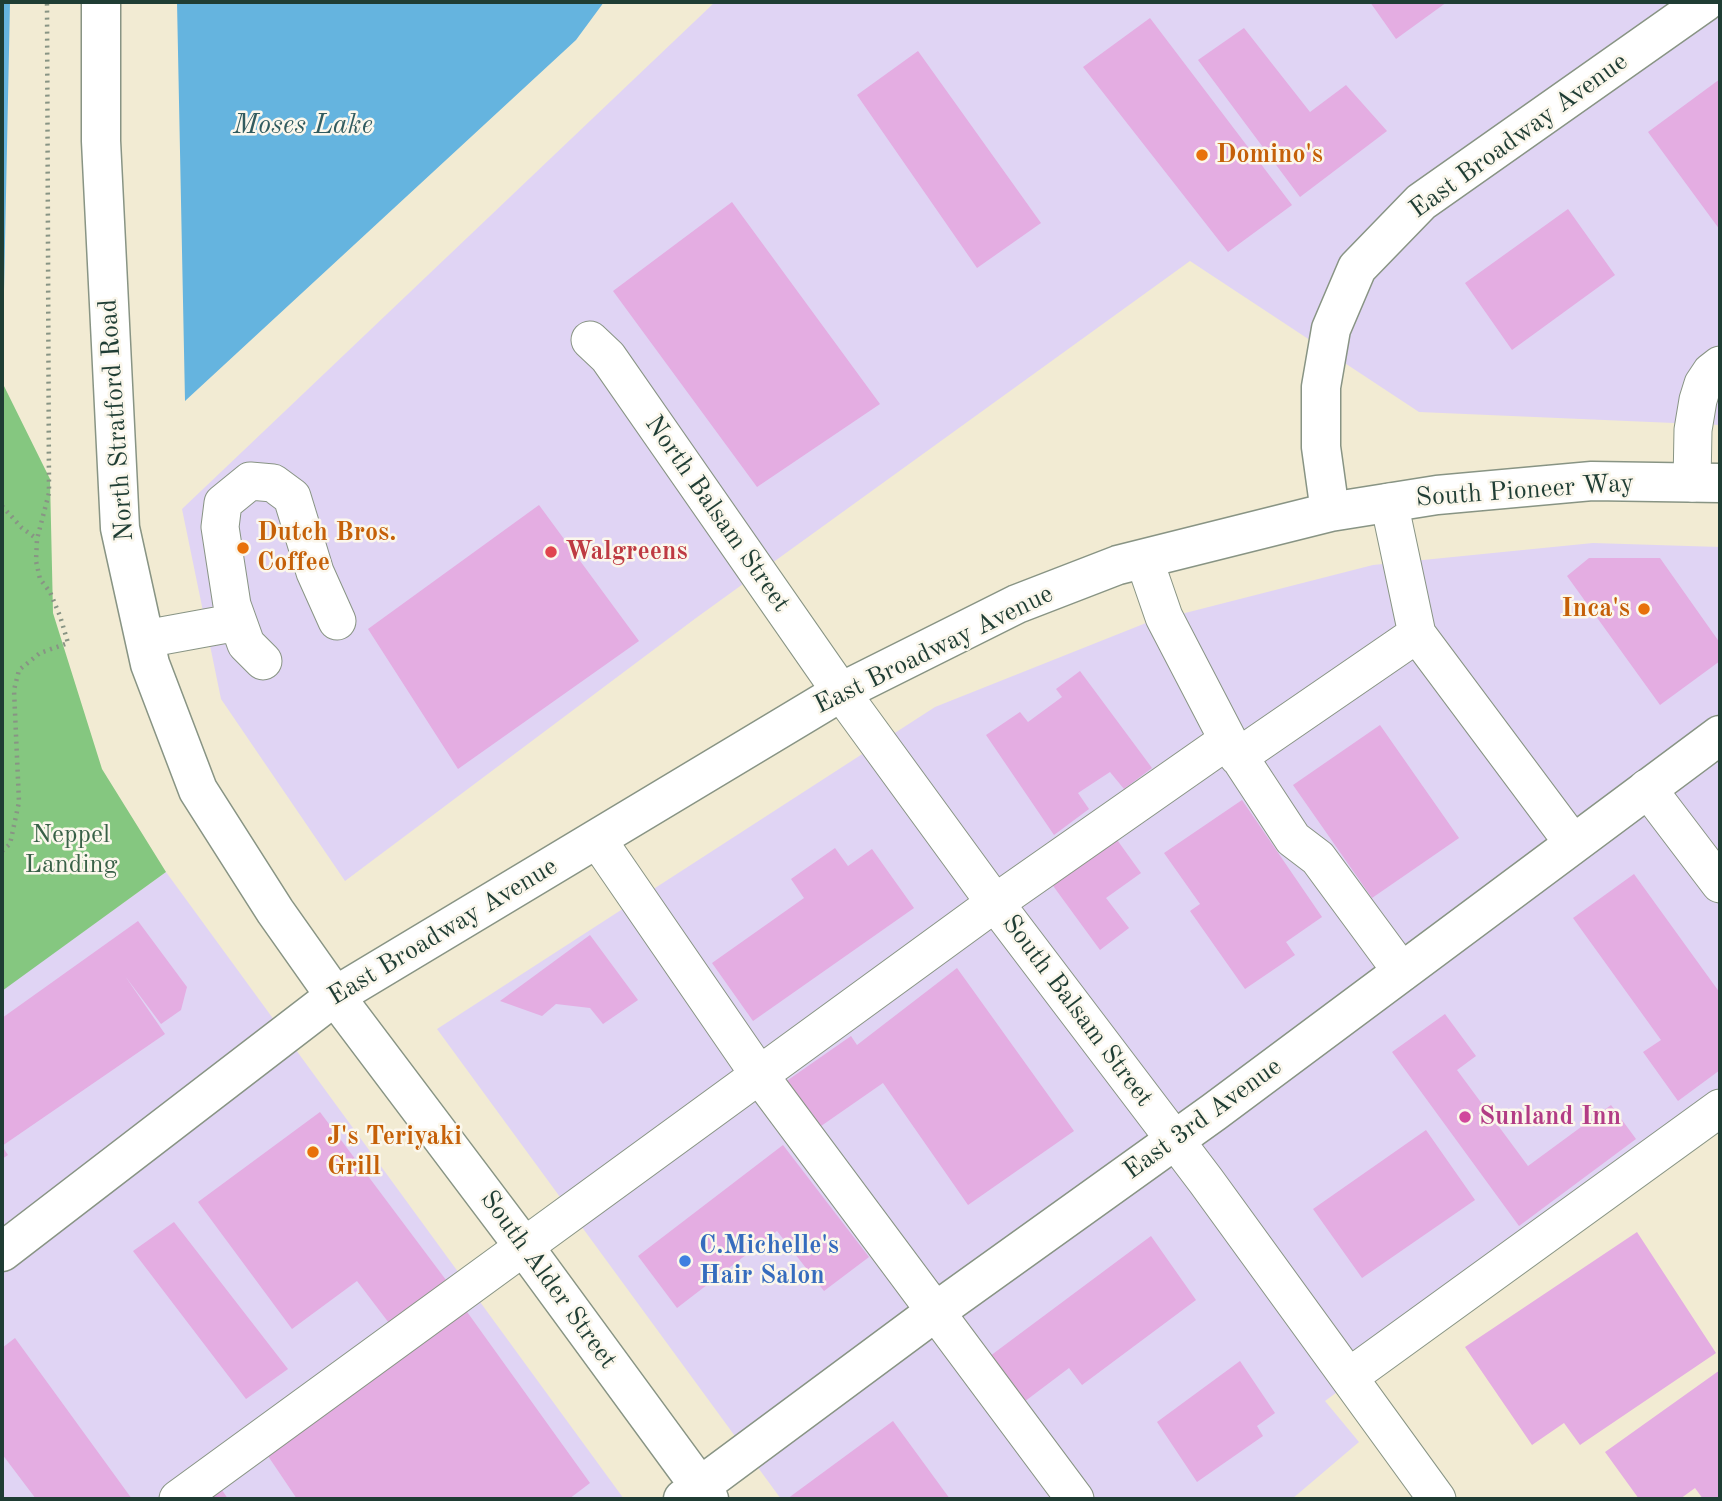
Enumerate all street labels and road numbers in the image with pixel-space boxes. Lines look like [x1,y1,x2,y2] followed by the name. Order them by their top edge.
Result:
[1404,46,1634,226] street label: East Broadway Avenue
[93,298,141,542] street label: North Stratford Road
[637,410,797,618] street label: North Balsam Street
[1415,468,1635,514] street label: South Pioneer Way
[810,579,1058,721] street label: East Broadway Avenue
[323,851,563,1013] street label: East Broadway Avenue
[995,909,1159,1113] street label: South Balsam Street
[1118,1051,1288,1187] street label: East 3rd Avenue
[473,1185,623,1375] street label: South Alder Street

